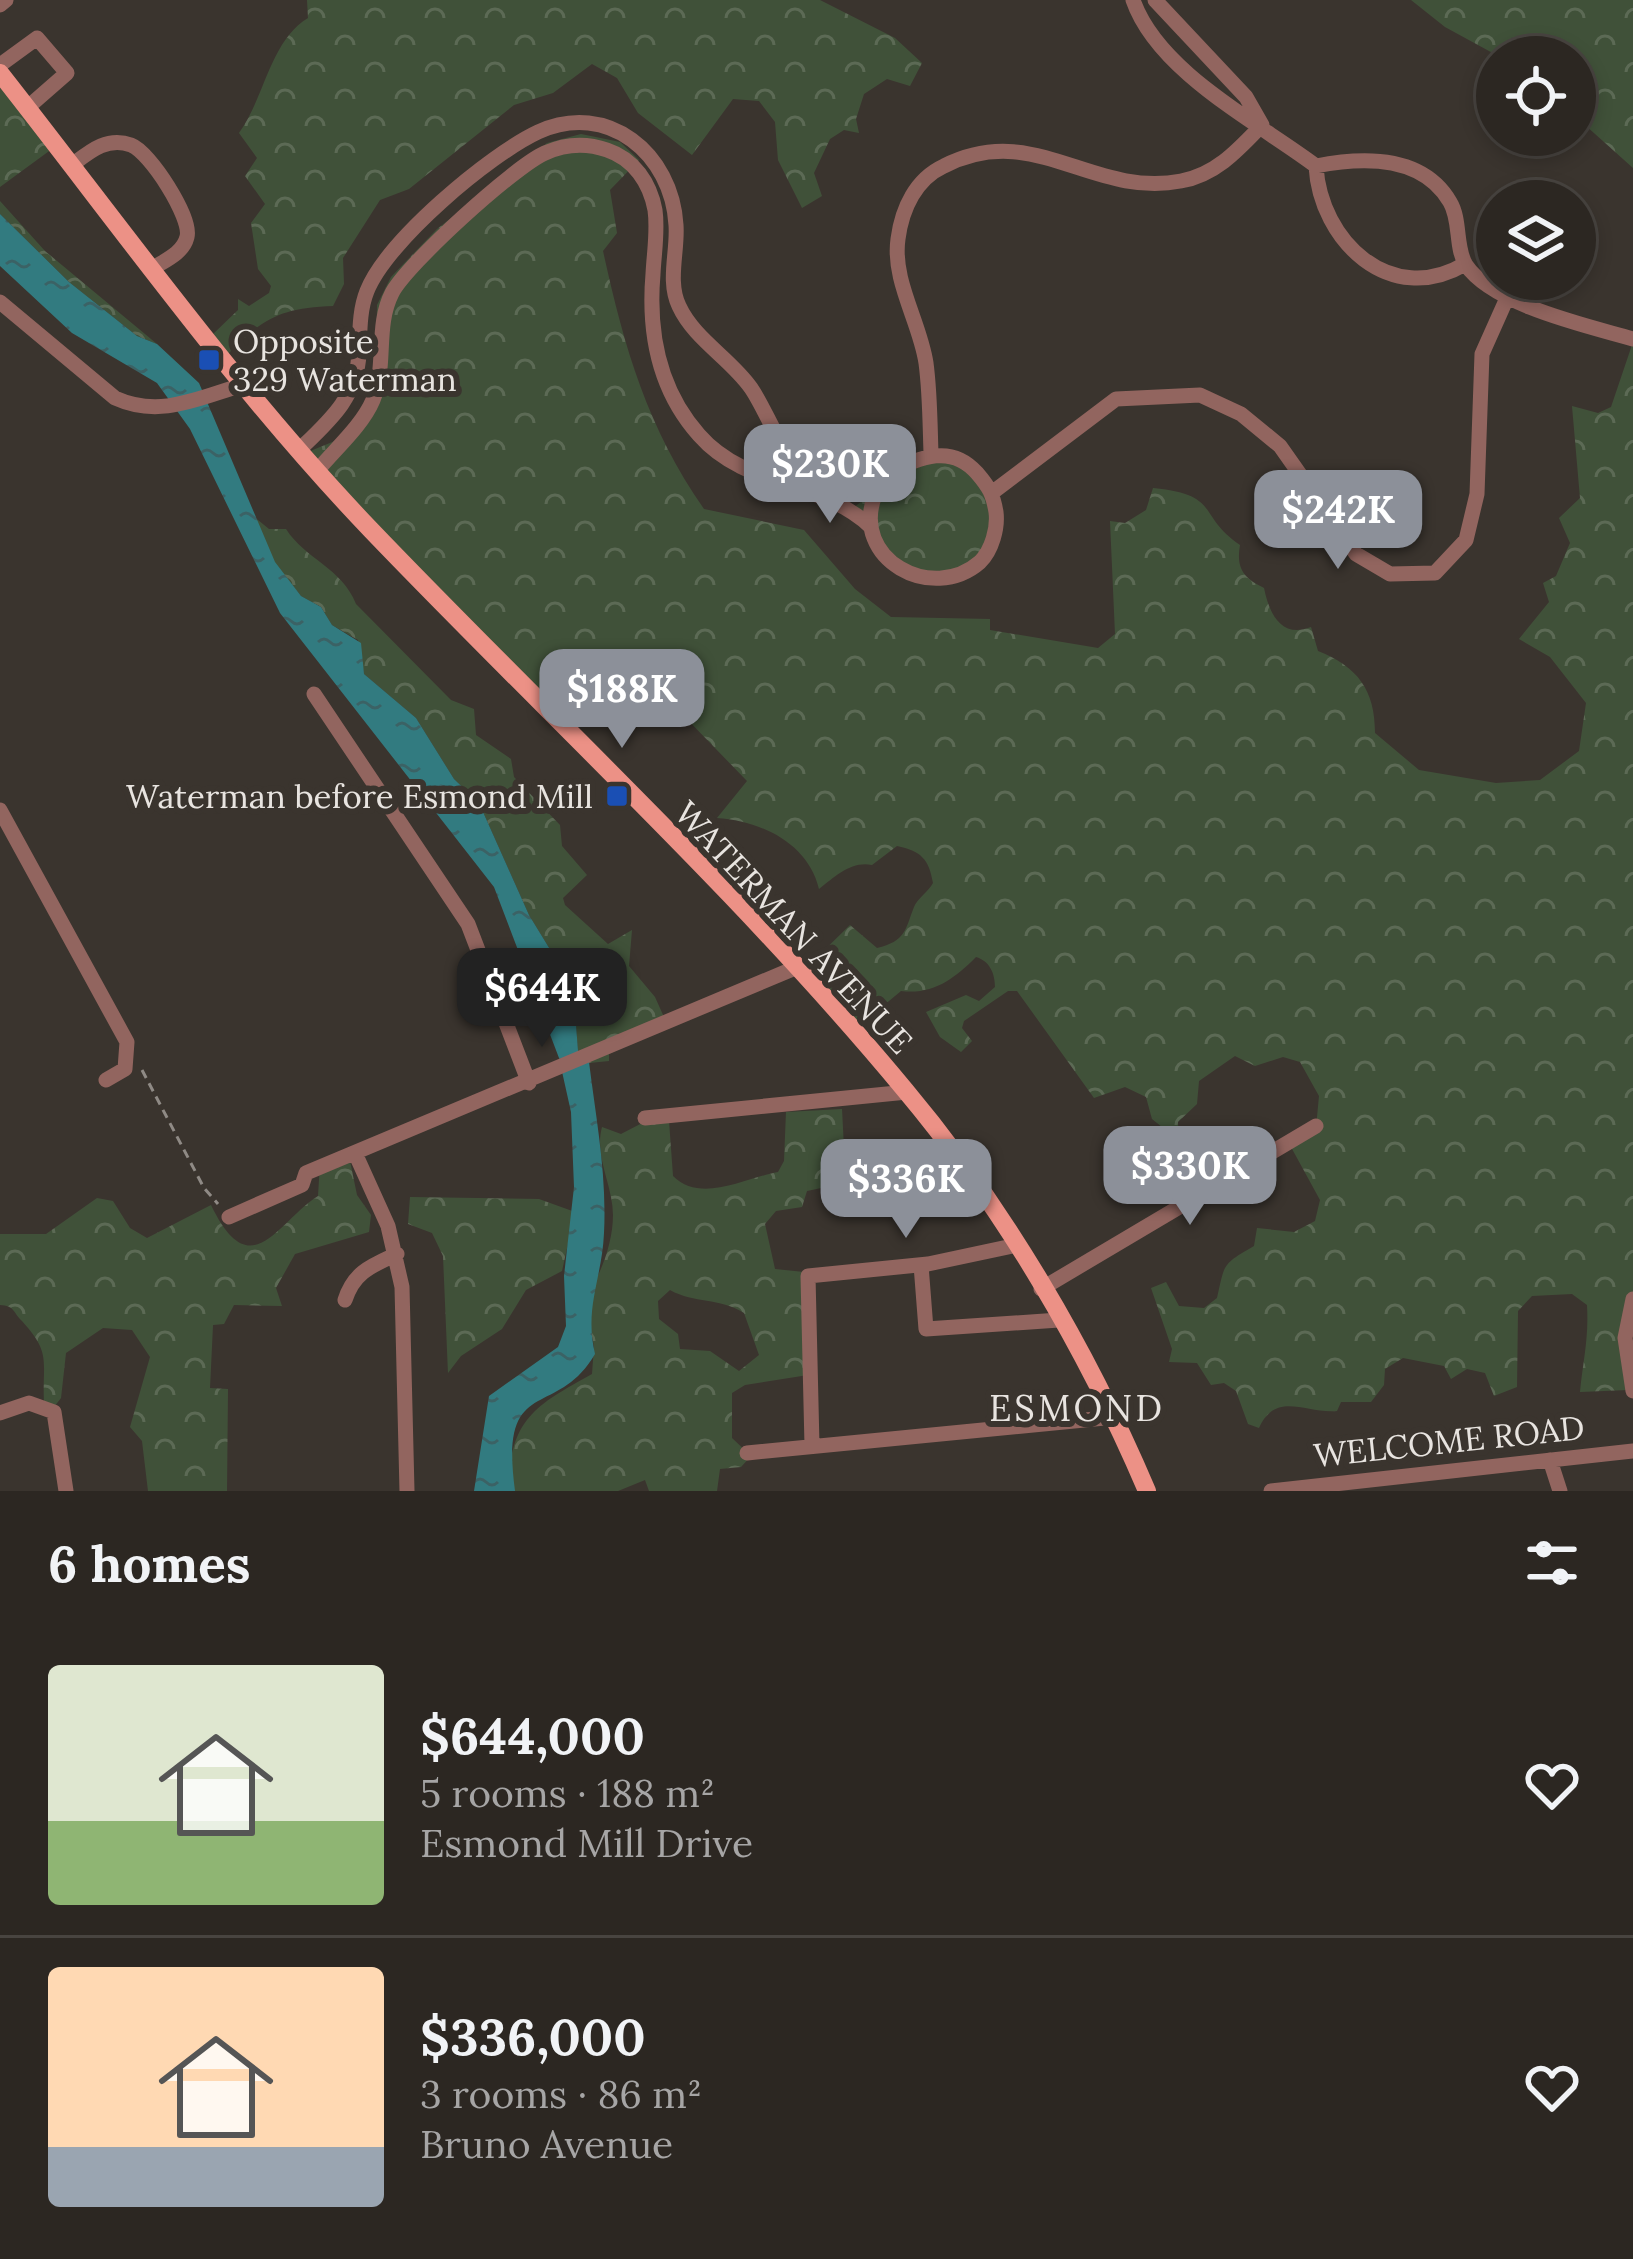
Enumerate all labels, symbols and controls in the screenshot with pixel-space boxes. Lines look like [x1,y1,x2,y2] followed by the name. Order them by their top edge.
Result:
[1476,36,1596,300] map controls
[1476,36,1596,156] button: locate
[1476,180,1596,300] button: layers
[233,320,457,400] place label: Opposite 329 Waterman
[196,347,222,373] marker: Opposite 329 Waterman
[746,424,914,526] pin: $230K
[771,438,889,488] text: $230K
[1254,470,1422,572] pin: $242K
[1281,484,1395,534] text: $242K
[538,649,706,751] pin: $188K
[566,663,678,713] text: $188K
[126,775,593,817] place label: Waterman before Esmond Mill
[604,783,630,809] marker: Waterman before Esmond Mill
[666,792,922,1062] street label: WATERMAN AVENUE
[458,948,626,1050] pin: $644K
[484,962,600,1012] text: $644K
[1106,1126,1274,1228] pin: $330K
[822,1139,990,1241] pin: $336K
[1130,1140,1250,1190] text: $330K
[848,1153,964,1203] text: $336K
[989,1385,1165,1431] district label: ESMOND
[1311,1406,1587,1476] street label: WELCOME ROAD
[1519,1530,1585,1596] icon: filters
[48,1531,250,1596] text: 6 homes
[420,1703,645,1768] text: $644,000
[144,1713,288,1857] icon: home
[1519,1752,1585,1818] icon: heart
[420,1768,715,1818] text: 5 rooms · 188 m²
[420,1818,753,1868] text: Esmond Mill Drive
[420,2004,646,2069] text: $336,000
[144,2015,288,2159] icon: home
[1519,2054,1585,2120] icon: heart
[420,2069,702,2119] text: 3 rooms · 86 m²
[420,2119,673,2169] text: Bruno Avenue

